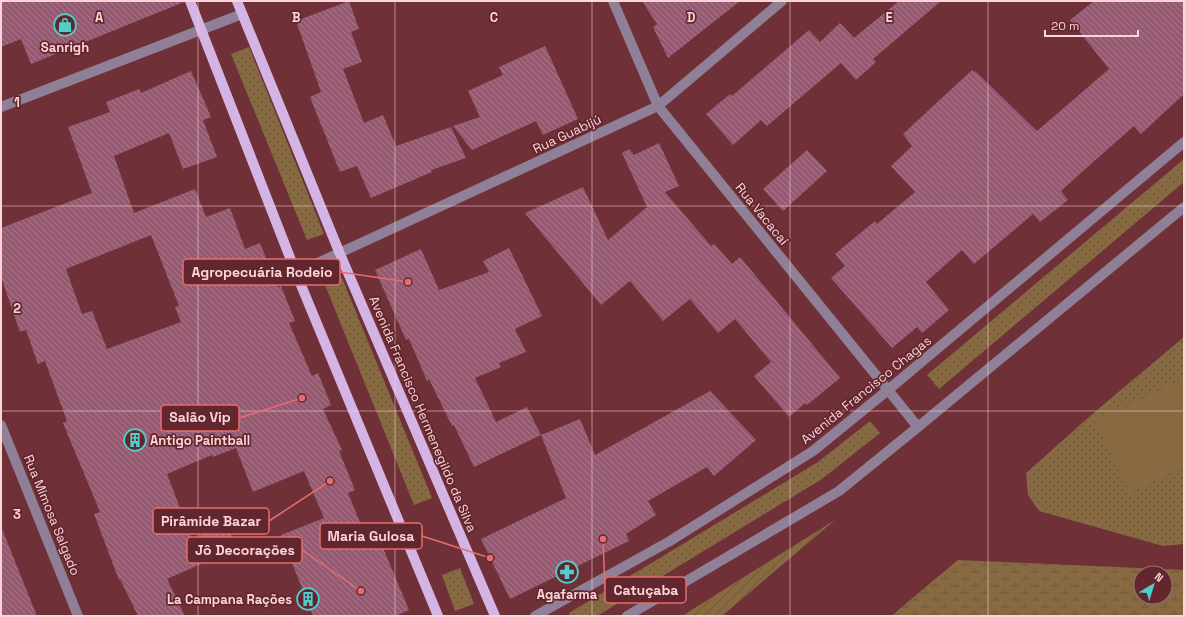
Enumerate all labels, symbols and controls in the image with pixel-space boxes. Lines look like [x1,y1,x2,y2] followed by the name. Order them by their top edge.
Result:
[95,9,104,26] text: A
[292,9,301,26] text: B
[490,9,498,26] text: C
[687,9,696,26] text: D
[885,9,893,26] text: E
[52,12,78,38] shop icon: Sanrigh
[1045,12,1138,38] scale bar
[1051,18,1079,34] text: 20 m
[41,39,89,56] place label: Sanrigh
[14,94,20,111] text: 1
[530,111,604,157] street label: Rua Guabijú
[732,179,793,249] street label: Rua Vacacaí
[183,259,340,285] callout: Agropecuária Rodeio
[191,263,333,281] text: Agropecuária Rodeio
[365,293,481,535] street label: Avenida Francisco Hermenegildo da Silva
[13,300,21,317] text: 2
[797,332,935,448] street label: Avenida Francisco Chagas
[161,405,239,431] callout: Salão Vip
[169,408,231,426] text: Salão Vip
[122,427,148,453] building icon: Antigo Paintball
[150,432,250,449] place label: Antigo Paintball
[20,452,84,578] street label: Rua Mimosa Salgado
[13,506,21,523] text: 3
[153,508,269,534] callout: Pirâmide Bazar
[161,512,262,530] text: Pirâmide Bazar
[320,523,422,549] callout: Maria Gulosa
[328,527,414,545] text: Maria Gulosa
[187,537,302,563] callout: Jô Decorações
[195,541,295,559] text: Jô Decorações
[554,559,580,585] pharmacy icon: Agafarma
[1133,565,1173,605] north arrow
[1152,569,1166,585] text: N
[605,577,686,603] callout: Catuçaba
[614,581,678,599] text: Catuçaba
[295,586,321,612] building icon: La Campana Rações
[537,586,598,603] place label: Agafarma
[167,591,292,608] place label: La Campana Rações

